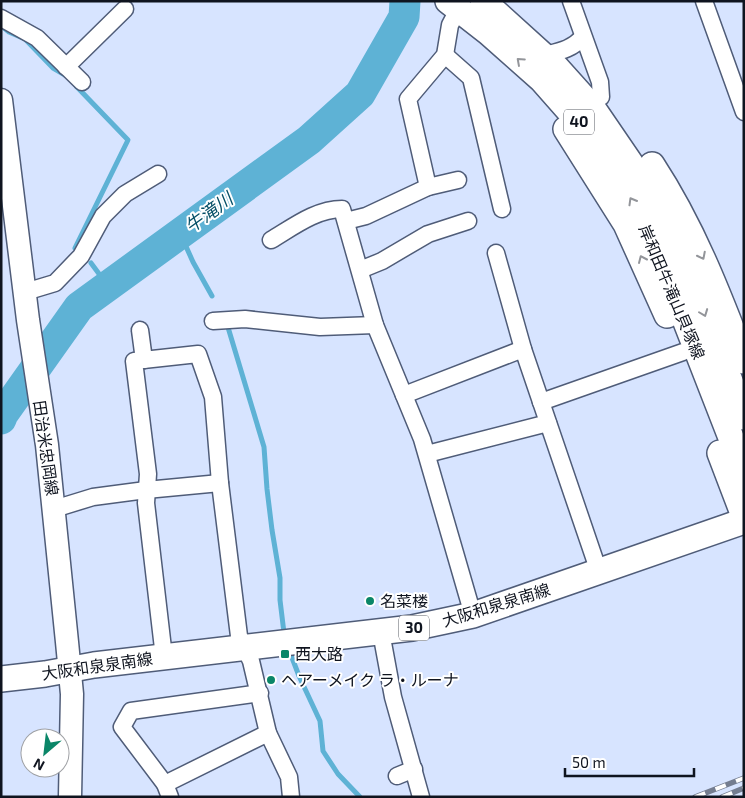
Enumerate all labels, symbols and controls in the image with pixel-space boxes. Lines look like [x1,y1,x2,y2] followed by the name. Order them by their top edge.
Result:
[517,57,526,66] one-way arrow
[564,110,594,134] road number: 40
[180,186,238,237] water label: 牛滝川
[628,197,638,206] one-way arrow
[636,222,709,362] street label: 岸和田牛滝山貝塚線
[696,251,706,260] one-way arrow
[637,255,648,264] one-way arrow
[698,308,708,317] one-way arrow
[30,399,63,497] street label: 田治米忠岡線
[440,579,552,630] street label: 大阪和泉泉南線
[380,591,428,610] place label: 名菜楼
[364,595,376,607] marker: 名菜楼
[399,616,429,640] road number: 30
[295,644,343,663] place label: 西大路
[40,648,154,683] street label: 大阪和泉泉南線
[279,648,291,660] marker: 西大路
[281,670,459,689] place label: ヘアーメイク ラ・ルーナ
[265,674,277,686] marker: ヘアーメイク ラ・ルーナ
[20,728,70,778] north arrow
[565,746,694,778] scale bar
[572,753,606,771] text: 50 m
[30,755,47,775] text: N

